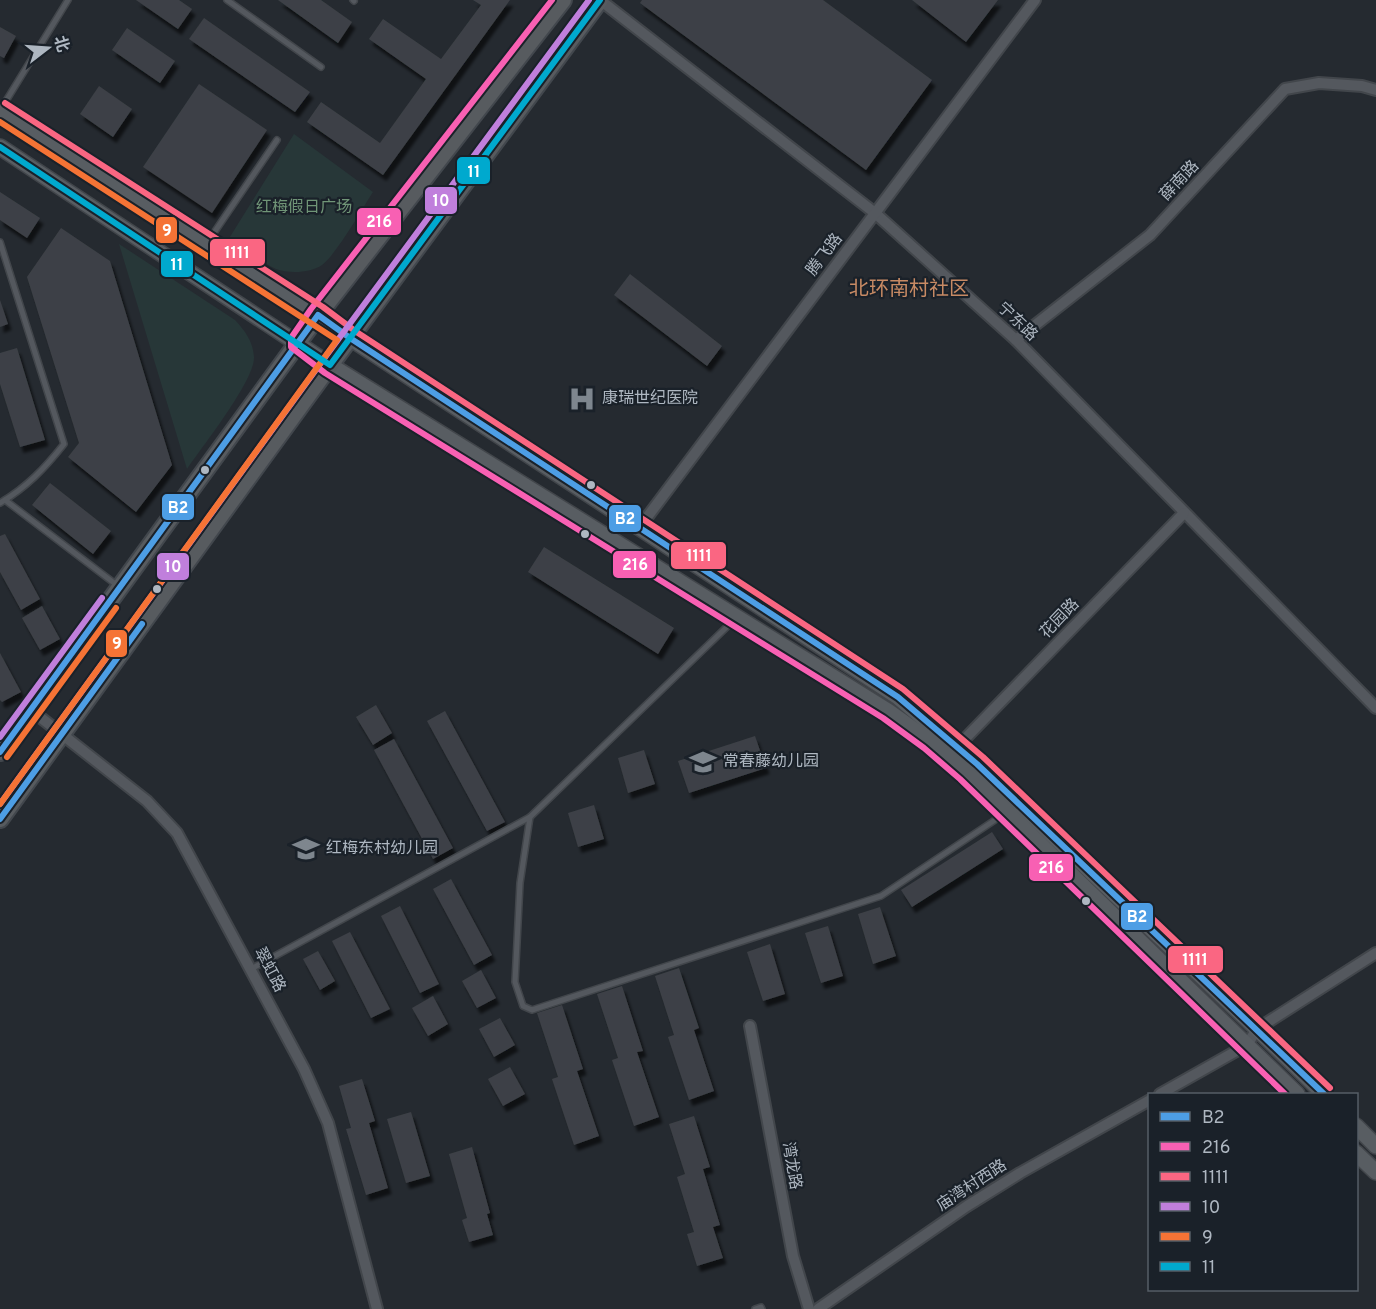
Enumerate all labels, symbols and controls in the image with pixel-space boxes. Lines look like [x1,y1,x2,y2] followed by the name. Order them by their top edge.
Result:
[18,18,78,78] north arrow
[49,34,72,55] text: 北
[456,156,491,185] line badge: 11
[1156,157,1204,205] street label: 薛南路
[468,163,480,183] text: 11
[424,186,458,215] line badge: 10
[433,192,449,212] text: 10
[256,198,352,218] park label: 红梅假日广场
[356,207,402,236] line badge: 216
[366,213,392,233] text: 216
[155,216,178,244] line badge: 9
[162,222,172,242] text: 9
[803,230,847,280] street label: 腾飞路
[209,238,266,267] line badge: 1111
[224,244,250,264] text: 1111
[160,250,194,278] line badge: 11
[171,256,183,276] text: 11
[849,277,969,303] district label: 北环南村社区
[993,298,1041,346] street label: 宁东路
[567,384,597,414] hospital icon: 康瑞世纪医院
[602,389,698,409] place label: 康瑞世纪医院
[199,464,211,476] unlabelled marker
[585,479,597,491] unlabelled marker
[161,493,195,521] line badge: B2
[168,499,188,519] text: B2
[608,504,642,533] line badge: B2
[615,510,635,530] text: B2
[579,528,591,540] unlabelled marker
[670,541,727,570] line badge: 1111
[686,547,712,567] text: 1111
[612,550,657,579] line badge: 216
[156,552,190,581] line badge: 10
[622,556,648,576] text: 216
[165,558,181,578] text: 10
[151,583,163,595] unlabelled marker
[1036,595,1084,643] street label: 花园路
[105,629,128,658] line badge: 9
[112,635,122,655] text: 9
[688,747,718,777] school or university icon: 常春藤幼儿园
[723,752,819,772] place label: 常春藤幼儿园
[291,834,321,864] school or university icon: 红梅东村幼儿园
[326,839,438,859] place label: 红梅东村幼儿园
[1028,853,1074,882] line badge: 216
[1038,859,1064,879] text: 216
[1080,895,1092,907] unlabelled marker
[1120,902,1154,931] line badge: B2
[1127,908,1147,928] text: B2
[249,944,289,996] street label: 翠虹路
[1167,945,1224,974] line badge: 1111
[1182,951,1208,971] text: 1111
[1148,1093,1358,1291] legend
[1202,1107,1224,1130] text: B2
[1202,1137,1230,1160] text: 216
[777,1141,805,1191] street label: 湾龙路
[933,1156,1011,1216] street label: 庙湾村西路
[1202,1167,1229,1190] text: 1111
[1202,1197,1220,1220] text: 10
[1202,1227,1213,1250] text: 9
[1202,1257,1215,1280] text: 11

